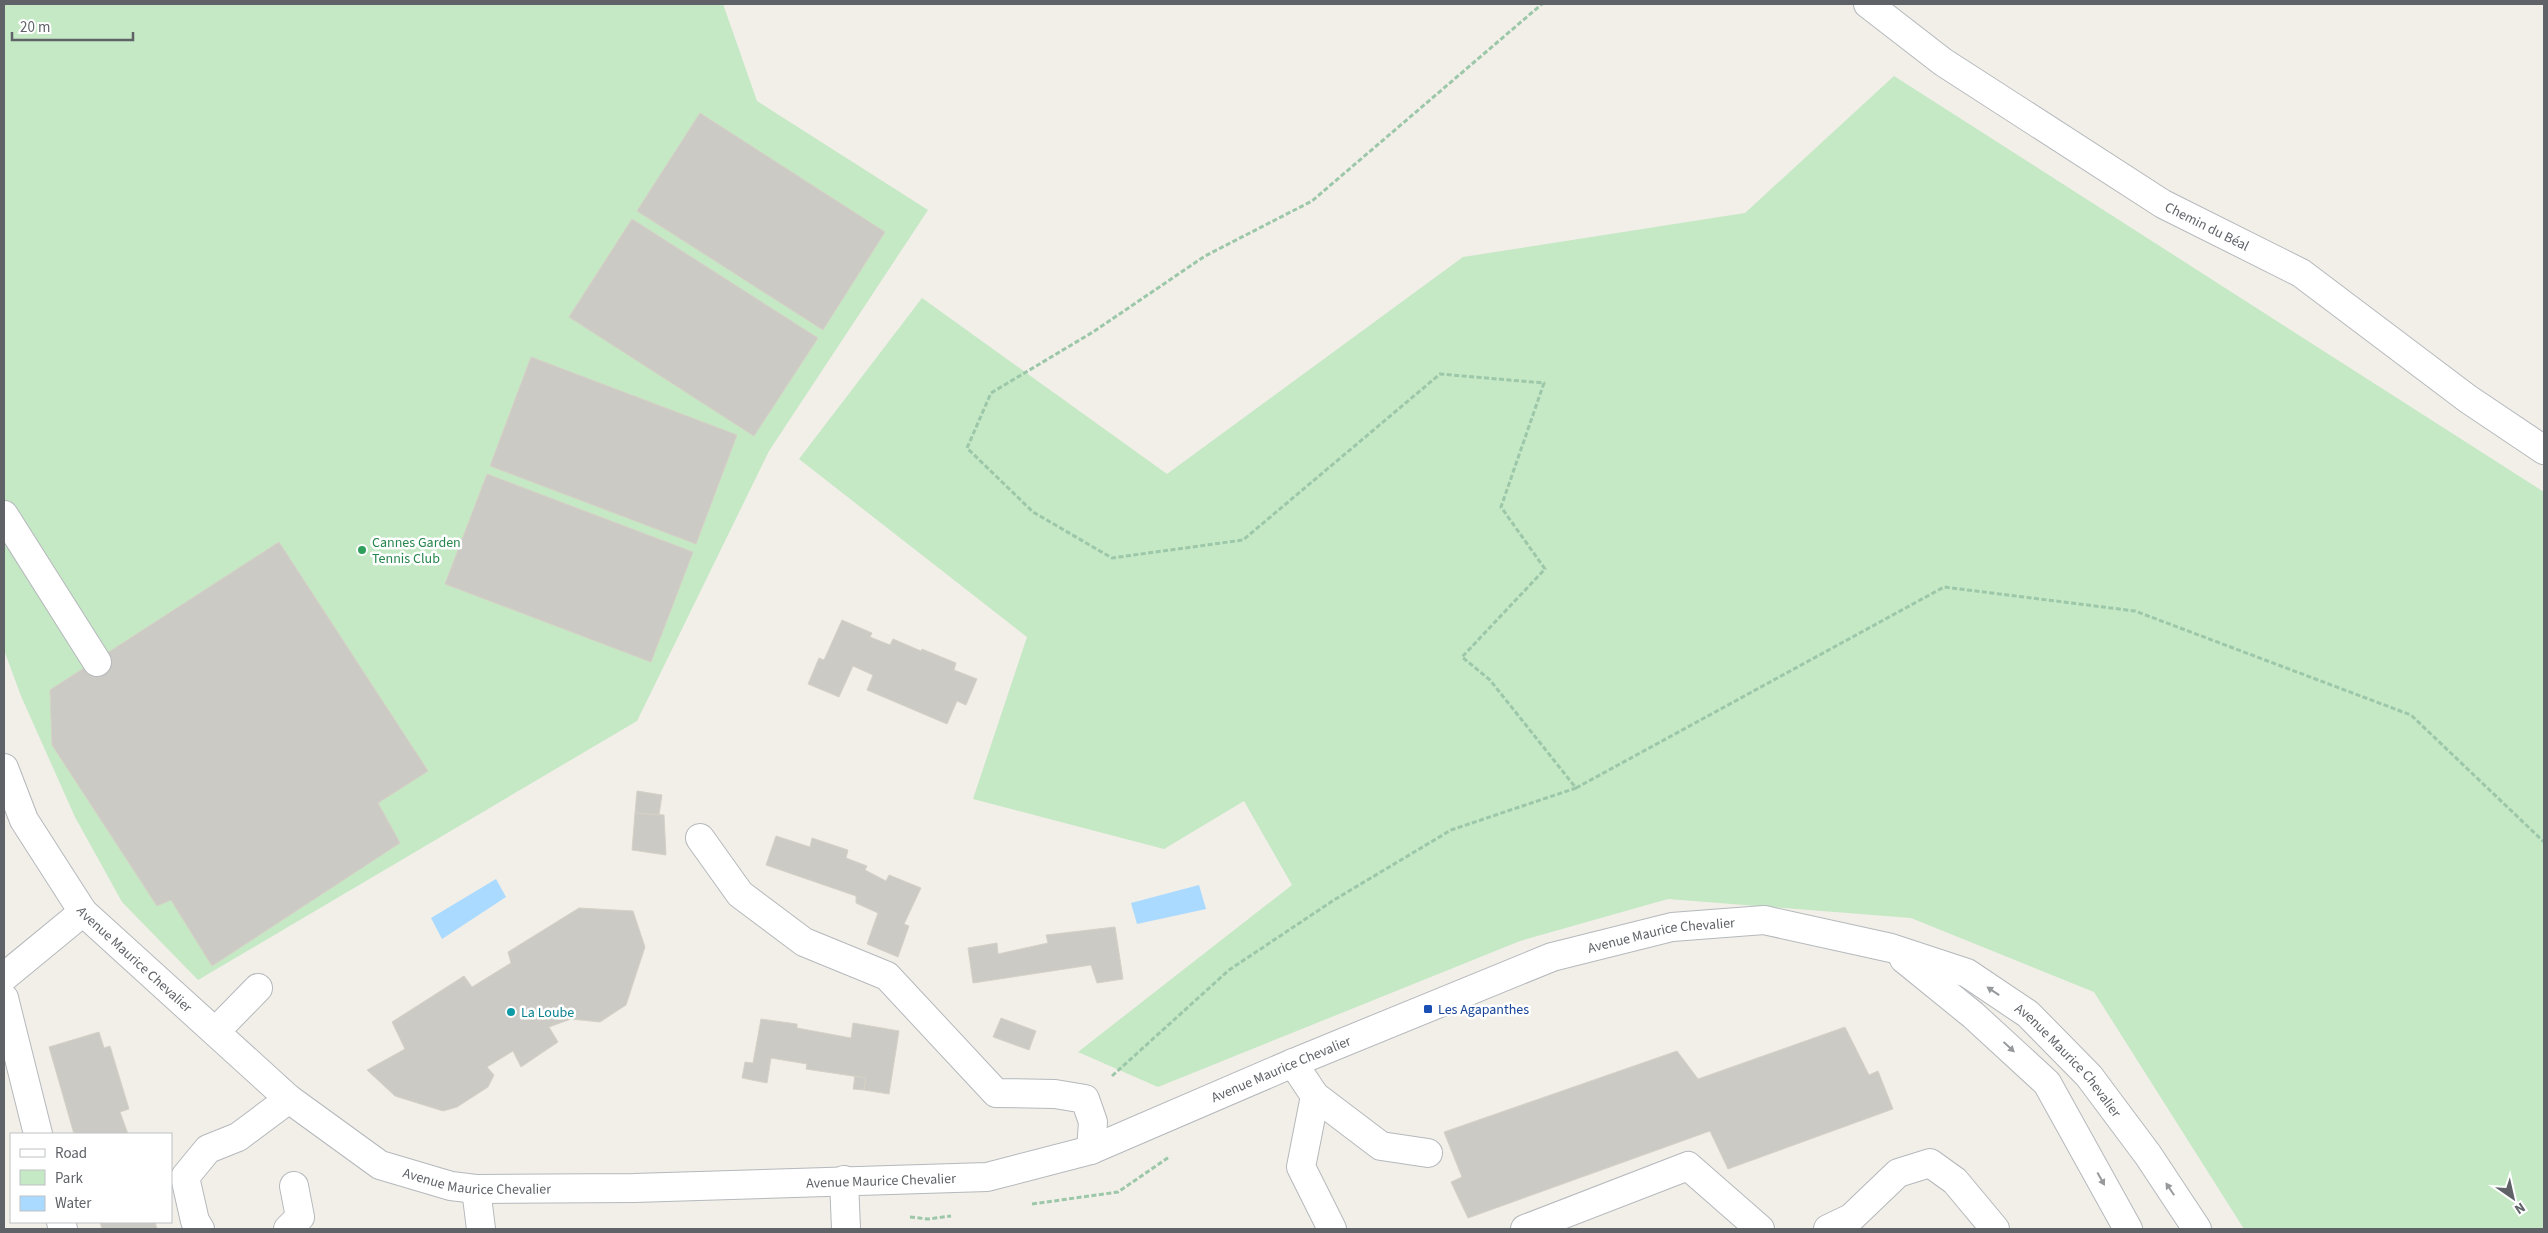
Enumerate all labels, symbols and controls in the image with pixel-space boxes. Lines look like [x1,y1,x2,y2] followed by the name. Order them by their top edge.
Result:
[12,10,134,42] scale bar
[20,17,50,38] text: 20 m
[2161,197,2253,257] street label: Chemin du Béal
[372,533,461,569] place label: Cannes Garden Tennis Club
[356,544,368,556] marker: Cannes Garden Tennis Club
[71,903,196,1018] street label: Avenue Maurice Chevalier
[1586,913,1736,959] street label: Avenue Maurice Chevalier
[1987,986,2000,996] one-way arrow
[2010,999,2126,1122] street label: Avenue Maurice Chevalier
[1438,1000,1529,1020] place label: Les Agapanthes
[521,1003,574,1023] place label: La Loube
[1422,1003,1434,1015] marker: Les Agapanthes
[505,1006,517,1018] marker: La Loube
[1208,1031,1354,1108] street label: Avenue Maurice Chevalier
[2002,1042,2015,1053] one-way arrow
[10,1133,172,1223] legend
[55,1143,87,1164] text: Road
[400,1163,551,1200] street label: Avenue Maurice Chevalier
[55,1168,84,1189] text: Park
[806,1169,956,1194] street label: Avenue Maurice Chevalier
[2096,1173,2105,1186] one-way arrow
[2488,1173,2538,1223] north arrow
[2165,1182,2175,1195] one-way arrow
[55,1193,92,1214] text: Water
[2510,1197,2529,1219] text: N

